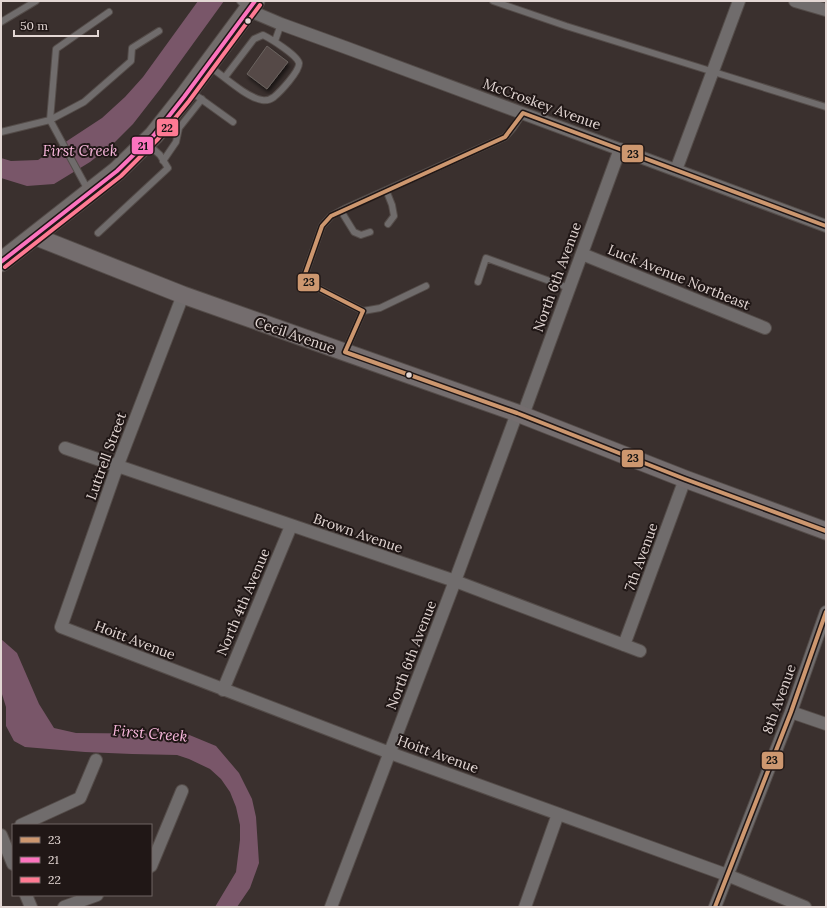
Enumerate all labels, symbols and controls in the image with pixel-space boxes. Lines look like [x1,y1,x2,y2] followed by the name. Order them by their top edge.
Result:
[14,12,98,38] scale bar
[243,16,253,26] unlabelled marker
[20,18,48,33] text: 50 m
[481,74,604,134] street label: McCroskey Avenue
[156,118,179,137] line badge: 22
[161,121,173,135] text: 22
[131,136,154,155] line badge: 21
[138,139,149,153] text: 21
[42,141,118,160] water label: First Creek
[621,144,644,163] line badge: 23
[627,147,639,161] text: 23
[529,219,585,334] street label: North 6th Avenue
[605,240,753,314] street label: Luck Avenue Northeast
[297,273,320,292] line badge: 23
[303,275,315,289] text: 23
[252,313,338,357] street label: Cecil Avenue
[404,370,414,380] unlabelled marker
[82,409,130,502] street label: Luttrell Street
[621,449,644,468] line badge: 23
[627,451,639,465] text: 23
[311,509,406,557] street label: Brown Avenue
[620,520,662,594] street label: 7th Avenue
[212,545,274,658] street label: North 4th Avenue
[382,598,440,712] street label: North 6th Avenue
[92,616,178,664] street label: Hoitt Avenue
[758,661,800,736] street label: 8th Avenue
[112,720,188,746] water label: First Creek
[395,731,481,777] street label: Hoitt Avenue
[761,751,784,770] line badge: 23
[766,753,778,767] text: 23
[12,824,152,896] legend
[48,832,61,847] text: 23
[48,852,59,867] text: 21
[48,872,61,887] text: 22

